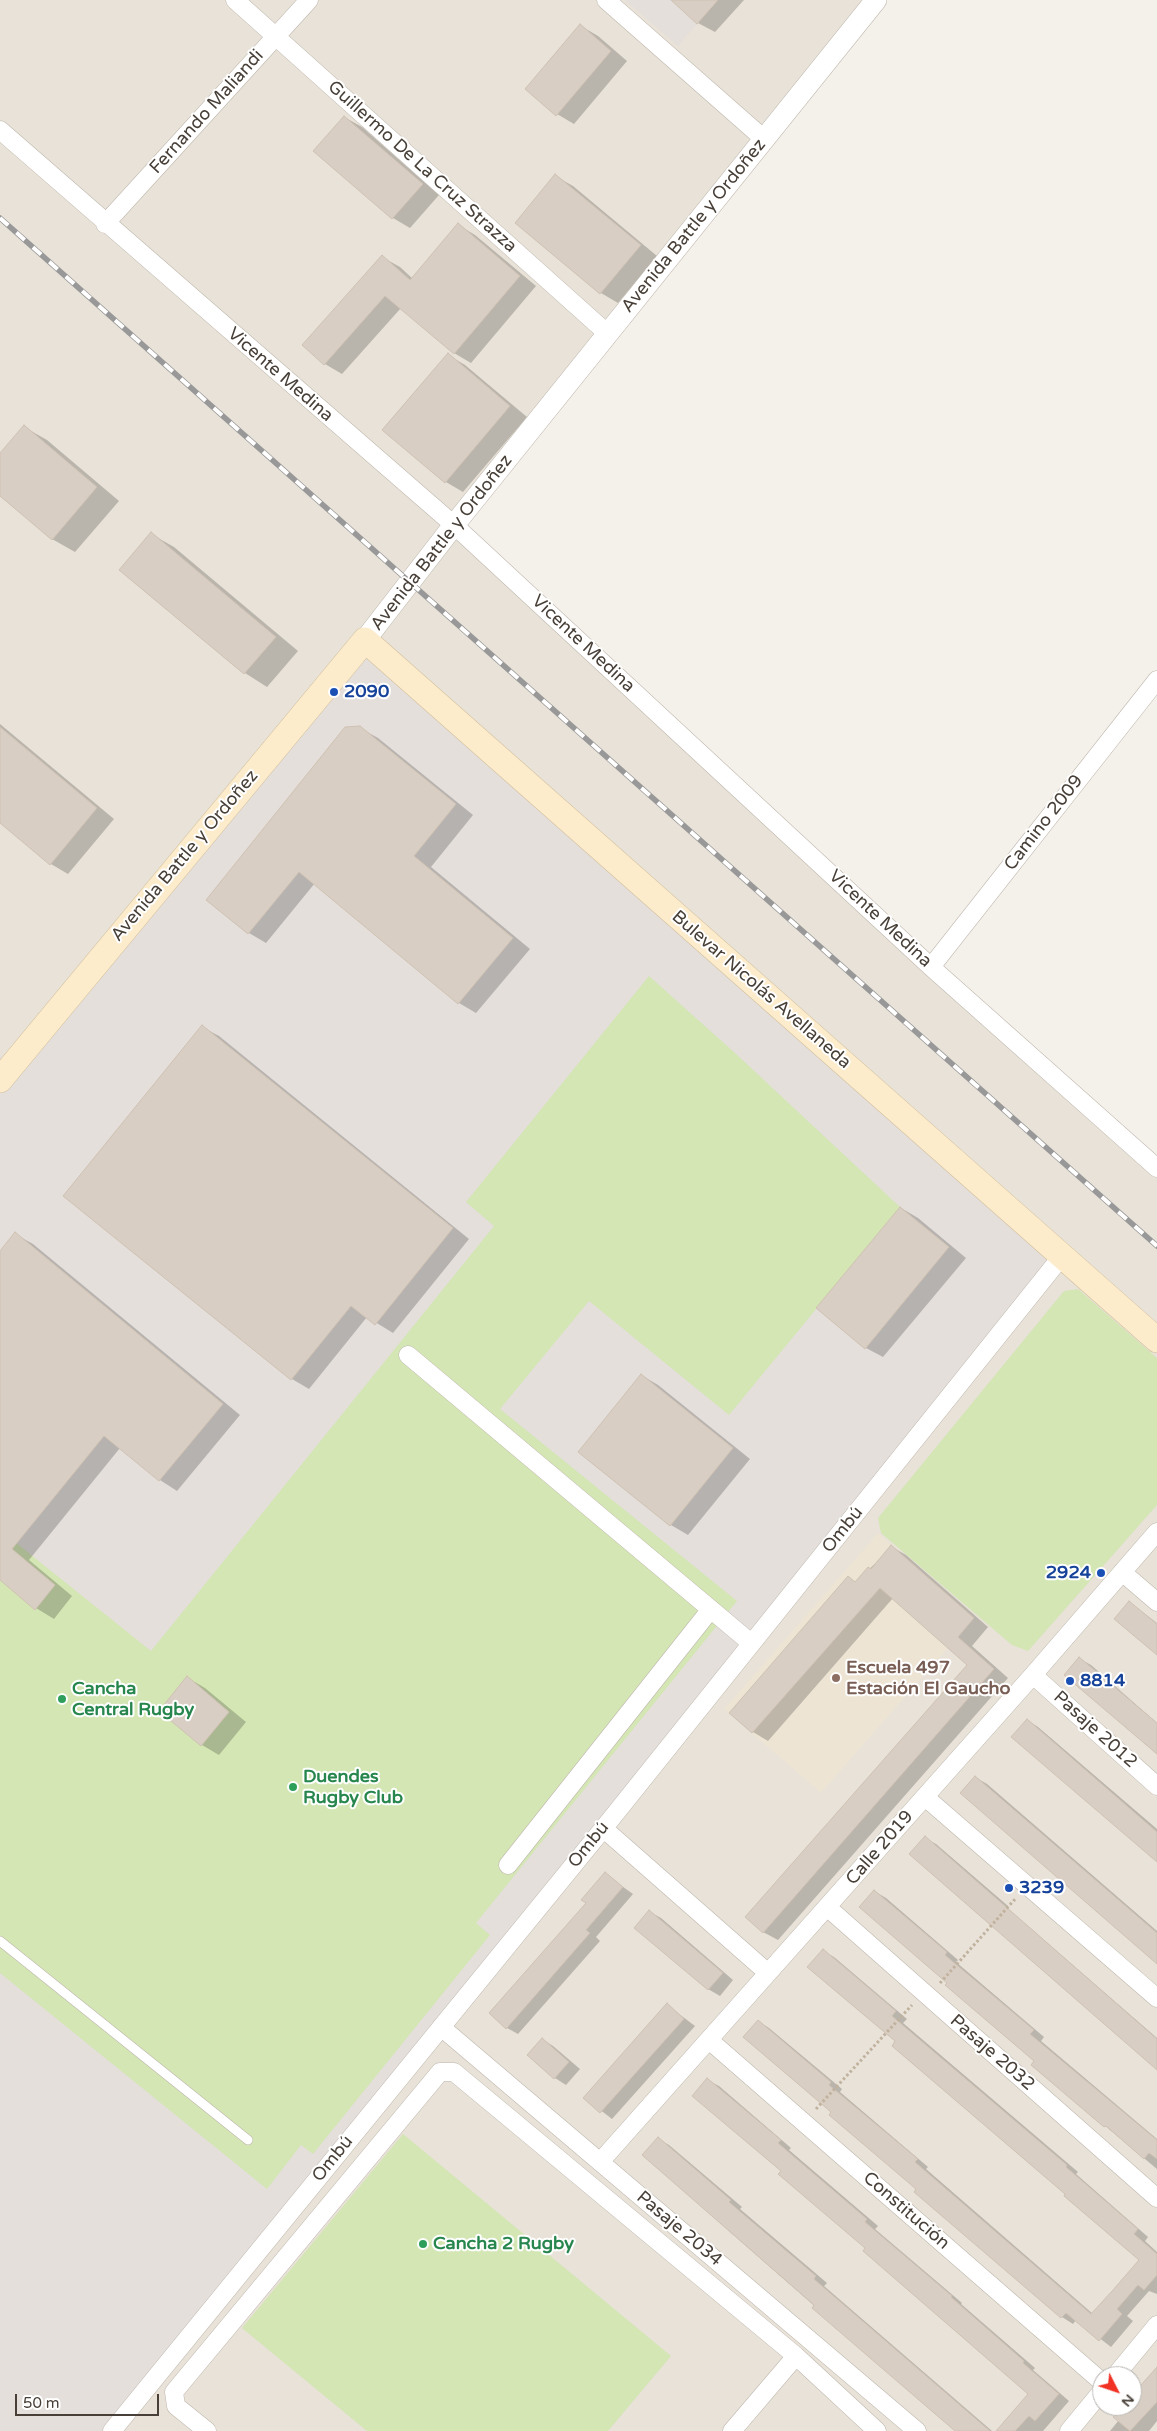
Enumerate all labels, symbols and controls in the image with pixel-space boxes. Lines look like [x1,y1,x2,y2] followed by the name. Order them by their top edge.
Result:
[146,45,268,179] street label: Fernando Maliandi
[323,76,521,258] street label: Guillermo De La Cruz Strazza
[617,135,771,317] street label: Avenida Battle y Ordoñez
[223,323,337,427] street label: Vicente Medina
[367,451,517,635] street label: Avenida Battle y Ordoñez
[527,591,639,697] street label: Vicente Medina
[344,681,389,703] place label: 2090
[328,686,340,698] marker: 2090
[107,766,263,946] street label: Avenida Battle y Ordoñez
[1000,771,1088,875] street label: Camino 2009
[824,866,936,972] street label: Vicente Medina
[667,906,855,1074] street label: Bulevar Nicolás Avellaneda
[818,1502,868,1558] street label: Ombú
[1046,1562,1091,1584] place label: 2924
[1095,1567,1107,1579] marker: 2924
[846,1657,1010,1700] place label: Escuela 497 Estación El Gaucho
[1080,1670,1125,1692] place label: 8814
[830,1672,842,1684] marker: Escuela 497 Estación El Gaucho
[1064,1675,1076,1687] marker: 8814
[72,1678,194,1720] place label: Cancha Central Rugby
[1049,1687,1141,1773] street label: Pasaje 2012
[56,1693,68,1705] marker: Cancha Central Rugby
[303,1766,403,1808] place label: Duendes Rugby Club
[287,1781,299,1793] marker: Duendes Rugby Club
[842,1806,918,1890] street label: Calle 2019
[564,1817,614,1873] street label: Ombú
[1019,1877,1064,1899] place label: 3239
[1003,1882,1015,1894] marker: 3239
[945,2010,1039,2096] street label: Pasaje 2032
[308,2131,358,2187] street label: Ombú
[858,2167,954,2255] street label: Constitución
[632,2187,726,2271] street label: Pasaje 2034
[433,2233,574,2255] place label: Cancha 2 Rugby
[417,2238,429,2250] marker: Cancha 2 Rugby
[1092,2366,1142,2416] north arrow
[18,2384,161,2416] scale bar
[1118,2391,1138,2410] text: N
[23,2394,60,2412] text: 50 m

